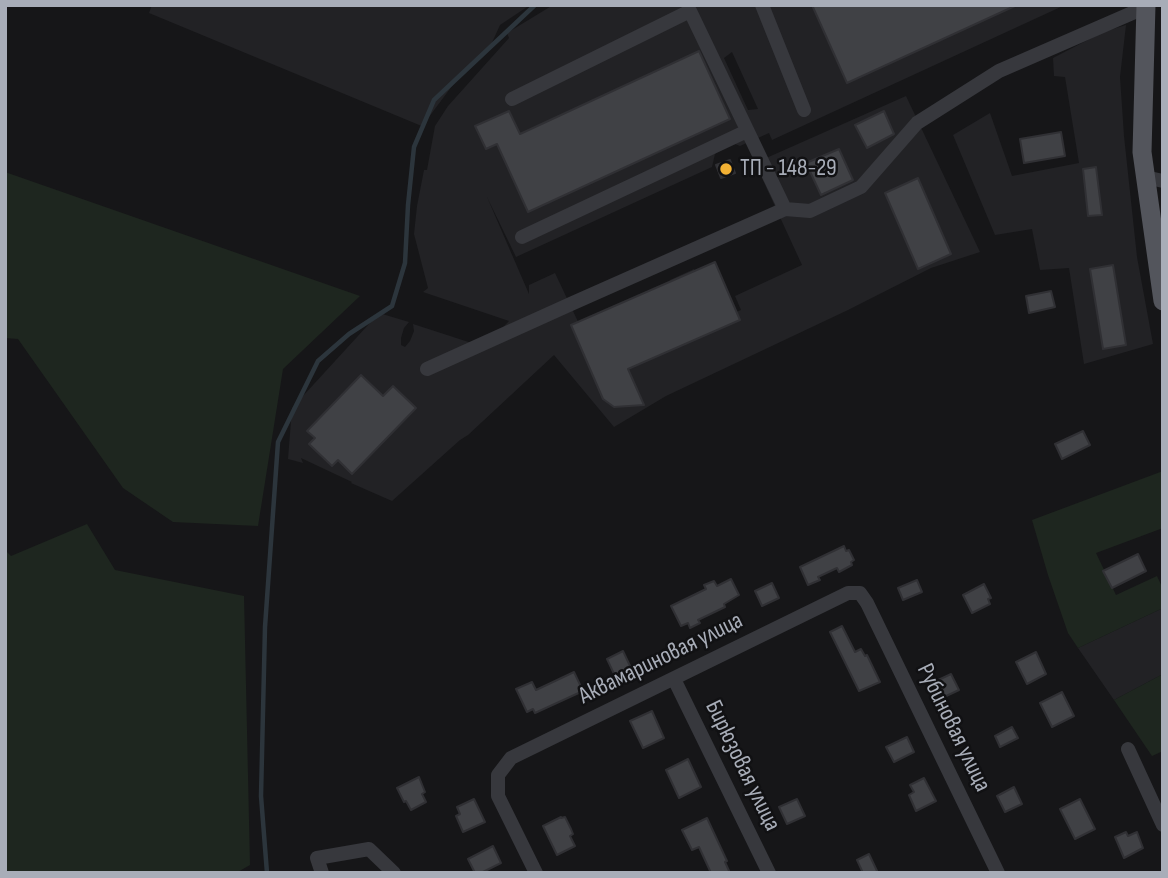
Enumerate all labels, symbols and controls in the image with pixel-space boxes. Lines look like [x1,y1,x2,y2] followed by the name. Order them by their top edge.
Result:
[740,155,837,183] place label: ТП - 148-29
[718,161,734,177] marker: ТП - 148-29
[574,607,748,711] street label: Аквамариновая улица
[910,659,996,797] street label: Рубиновая улица
[698,696,786,836] street label: Бирюзовая улица

